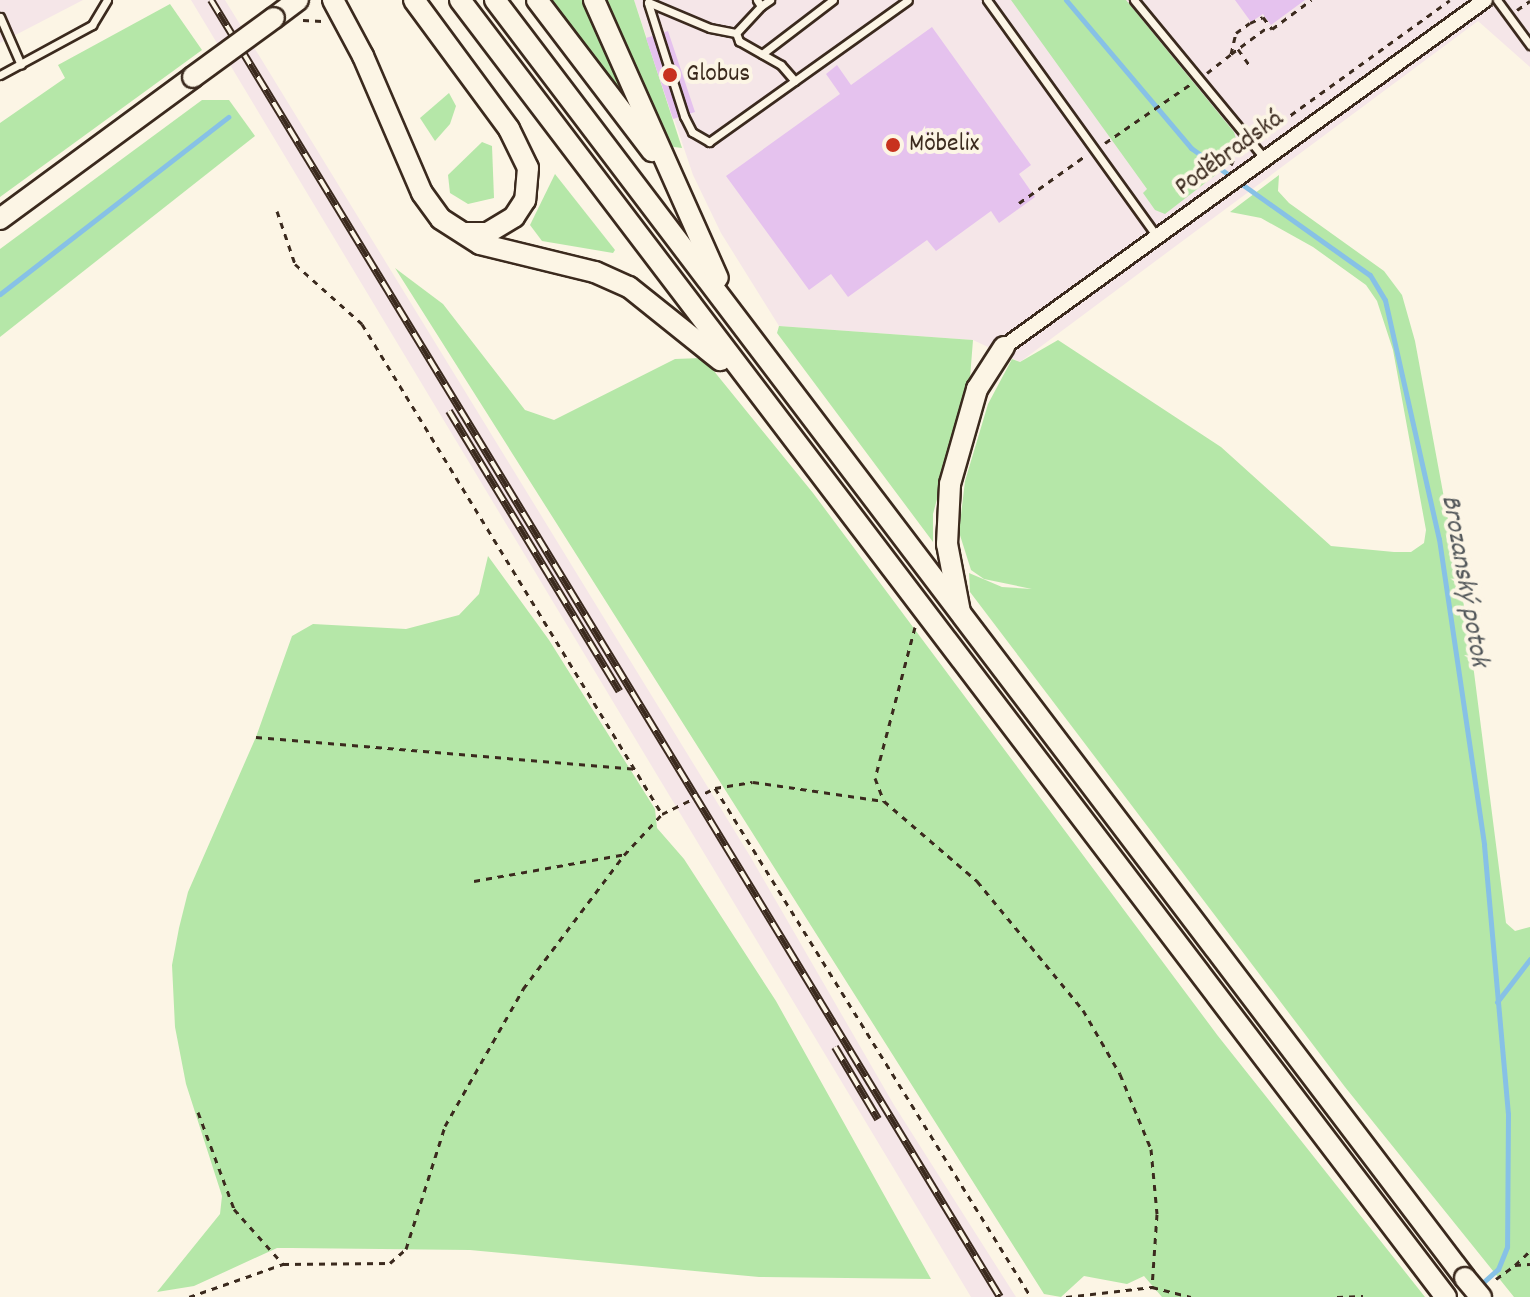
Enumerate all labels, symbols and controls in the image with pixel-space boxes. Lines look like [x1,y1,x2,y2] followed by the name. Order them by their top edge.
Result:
[686,59,750,91] place label: Globus
[661,66,679,84] marker: Globus
[1170,104,1290,204] street label: Poděbradská
[909,129,979,161] place label: Möbelix
[884,136,902,154] marker: Möbelix
[1431,493,1495,669] water label: Brozanský potok

